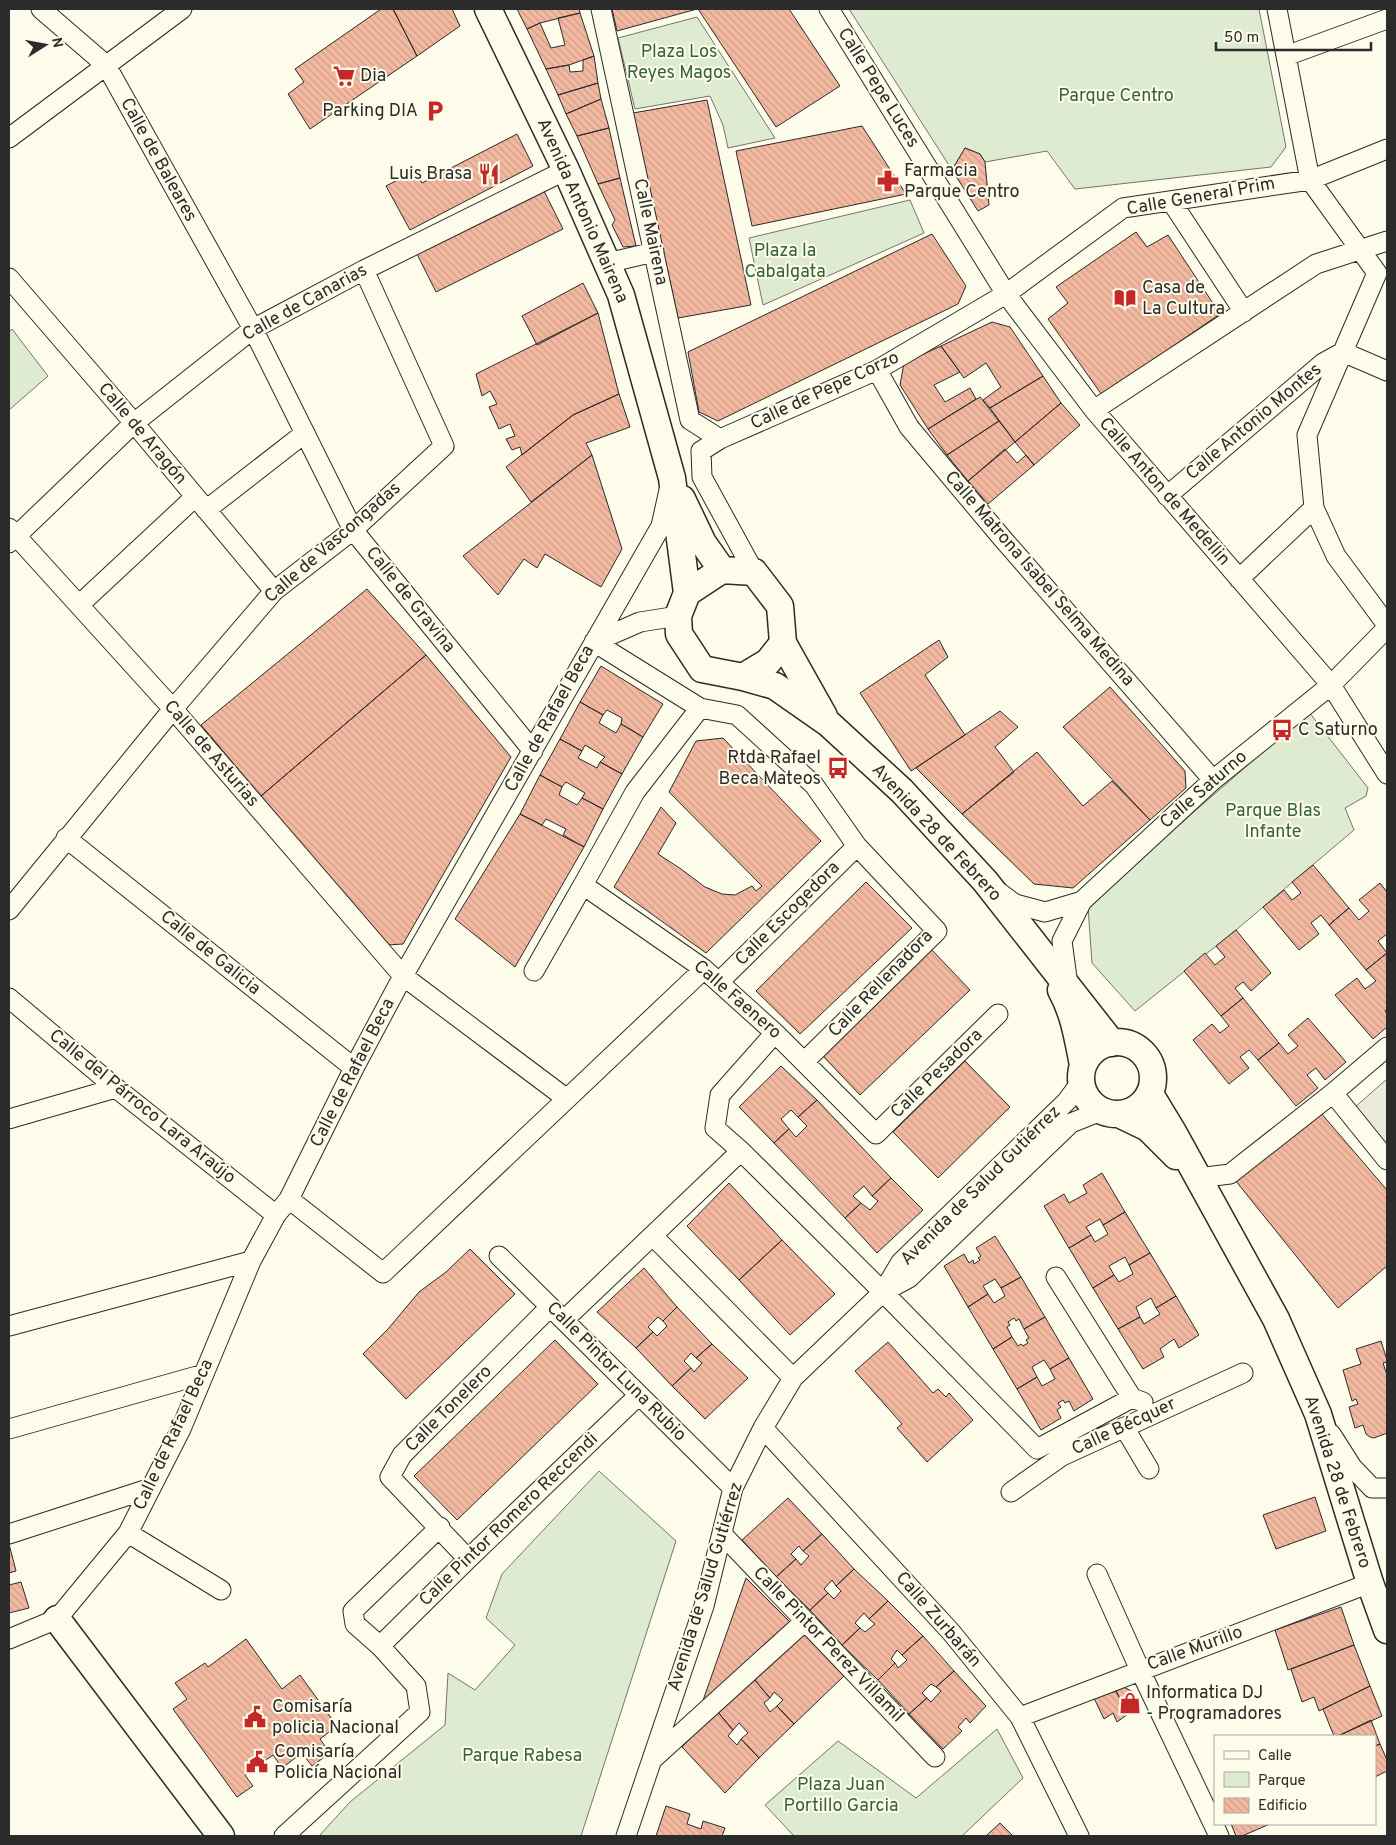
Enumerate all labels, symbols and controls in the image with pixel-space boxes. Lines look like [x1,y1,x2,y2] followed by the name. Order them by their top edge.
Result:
[20,20,70,70] north arrow
[1216,20,1371,52] scale bar
[832,24,924,152] street label: Calle Pepe Luces
[1224,29,1259,48] text: 50 m
[47,36,66,49] text: N
[627,41,731,85] park label: Plaza Los Reyes Magos
[331,63,357,89] supermarket icon: Dia
[360,65,386,88] place label: Dia
[1058,85,1174,108] park label: Parque Centro
[114,94,202,226] street label: Calle de Baleares
[422,98,448,124] parking icon: Parking DIA
[322,100,418,123] place label: Parking DIA
[531,115,633,307] street label: Avenida Antonio Mairena
[904,160,1019,204] place label: Farmacia Parque Centro
[476,161,502,187] restaurant icon: Luis Brasa
[389,163,472,186] place label: Luis Brasa
[875,168,901,194] pharmacy icon: Farmacia Parque Centro
[1125,173,1277,221] street label: Calle General Prim
[627,177,673,287] street label: Calle Mairena
[744,240,826,284] park label: Plaza la Cabalgata
[239,259,371,347] street label: Calle de Canarias
[1142,277,1225,321] place label: Casa de La Cultura
[1112,285,1138,311] library icon: Casa de La Cultura
[747,346,903,436] street label: Calle de Pepe Corzo
[1181,358,1327,486] street label: Calle Antonio Montes
[92,378,192,490] street label: Calle de Aragón
[1093,413,1235,571] street label: Calle Anton de Medellin
[939,466,1139,692] street label: Calle Matrona Isabel Selma Medina
[260,477,406,609] street label: Calle de Vascongadas
[360,542,460,658] street label: Calle de Gravina
[500,642,600,796] street label: Calle de Rafael Beca
[158,696,264,812] street label: Calle de Asturias
[1269,717,1295,743] bus stop icon: C Saturno
[1298,719,1378,742] place label: C Saturno
[1156,746,1252,834] street label: Calle Saturno
[718,747,821,791] place label: Rtda Rafael Beca Mateos
[825,755,851,781] bus stop icon: Rtda Rafael Beca Mateos
[866,759,1006,907] street label: Avenida 28 de Febrero
[1225,800,1321,844] park label: Parque Blas Infante
[731,857,845,971] street label: Calle Escogedora
[155,905,265,1001] street label: Calle de Galicia
[824,925,938,1043] street label: Calle Rellenadora
[688,955,786,1045] street label: Calle Faenero
[305,995,401,1151] street label: Calle de Rafael Beca
[886,1024,988,1124] street label: Calle Pesadora
[44,1025,240,1189] street label: Calle del Párroco Lara Araújo
[896,1101,1066,1271] street label: Avenida de Salud Gutiérrez
[541,1297,691,1447] street label: Calle Pintor Luna Rubio
[129,1356,219,1514] street label: Calle de Rafael Beca
[401,1361,497,1457] street label: Calle Tonelero
[1068,1393,1180,1461] street label: Calle Bécquer
[1298,1393,1376,1571] street label: Avenida 28 de Febrero
[415,1428,603,1612] street label: Calle Pintor Romero Reccendi
[663,1480,749,1694] street label: Avenida de Salud Gutiérrez
[748,1562,908,1728] street label: Calle Pintor Perez Villamil
[890,1567,986,1673] street label: Calle Zurbarán
[1144,1621,1246,1677] street label: Calle Murillo
[1146,1682,1282,1726] place label: Informatica DJ - Programadores
[1117,1690,1143,1716] shop icon: Informatica DJ - Programadores
[272,1696,399,1740] place label: Comisaría policia Nacional
[242,1704,268,1730] public building icon: Comisaría policia Nacional
[1214,1735,1376,1825] legend
[274,1741,402,1785] place label: Comisaría Policía Nacional
[462,1745,582,1768] park label: Parque Rabesa
[1258,1747,1292,1766] text: Calle
[244,1749,270,1775] public building icon: Comisaría Policía Nacional
[1258,1772,1306,1791] text: Parque
[783,1774,899,1818] park label: Plaza Juan Portillo Garcia
[1258,1797,1307,1816] text: Edificio

